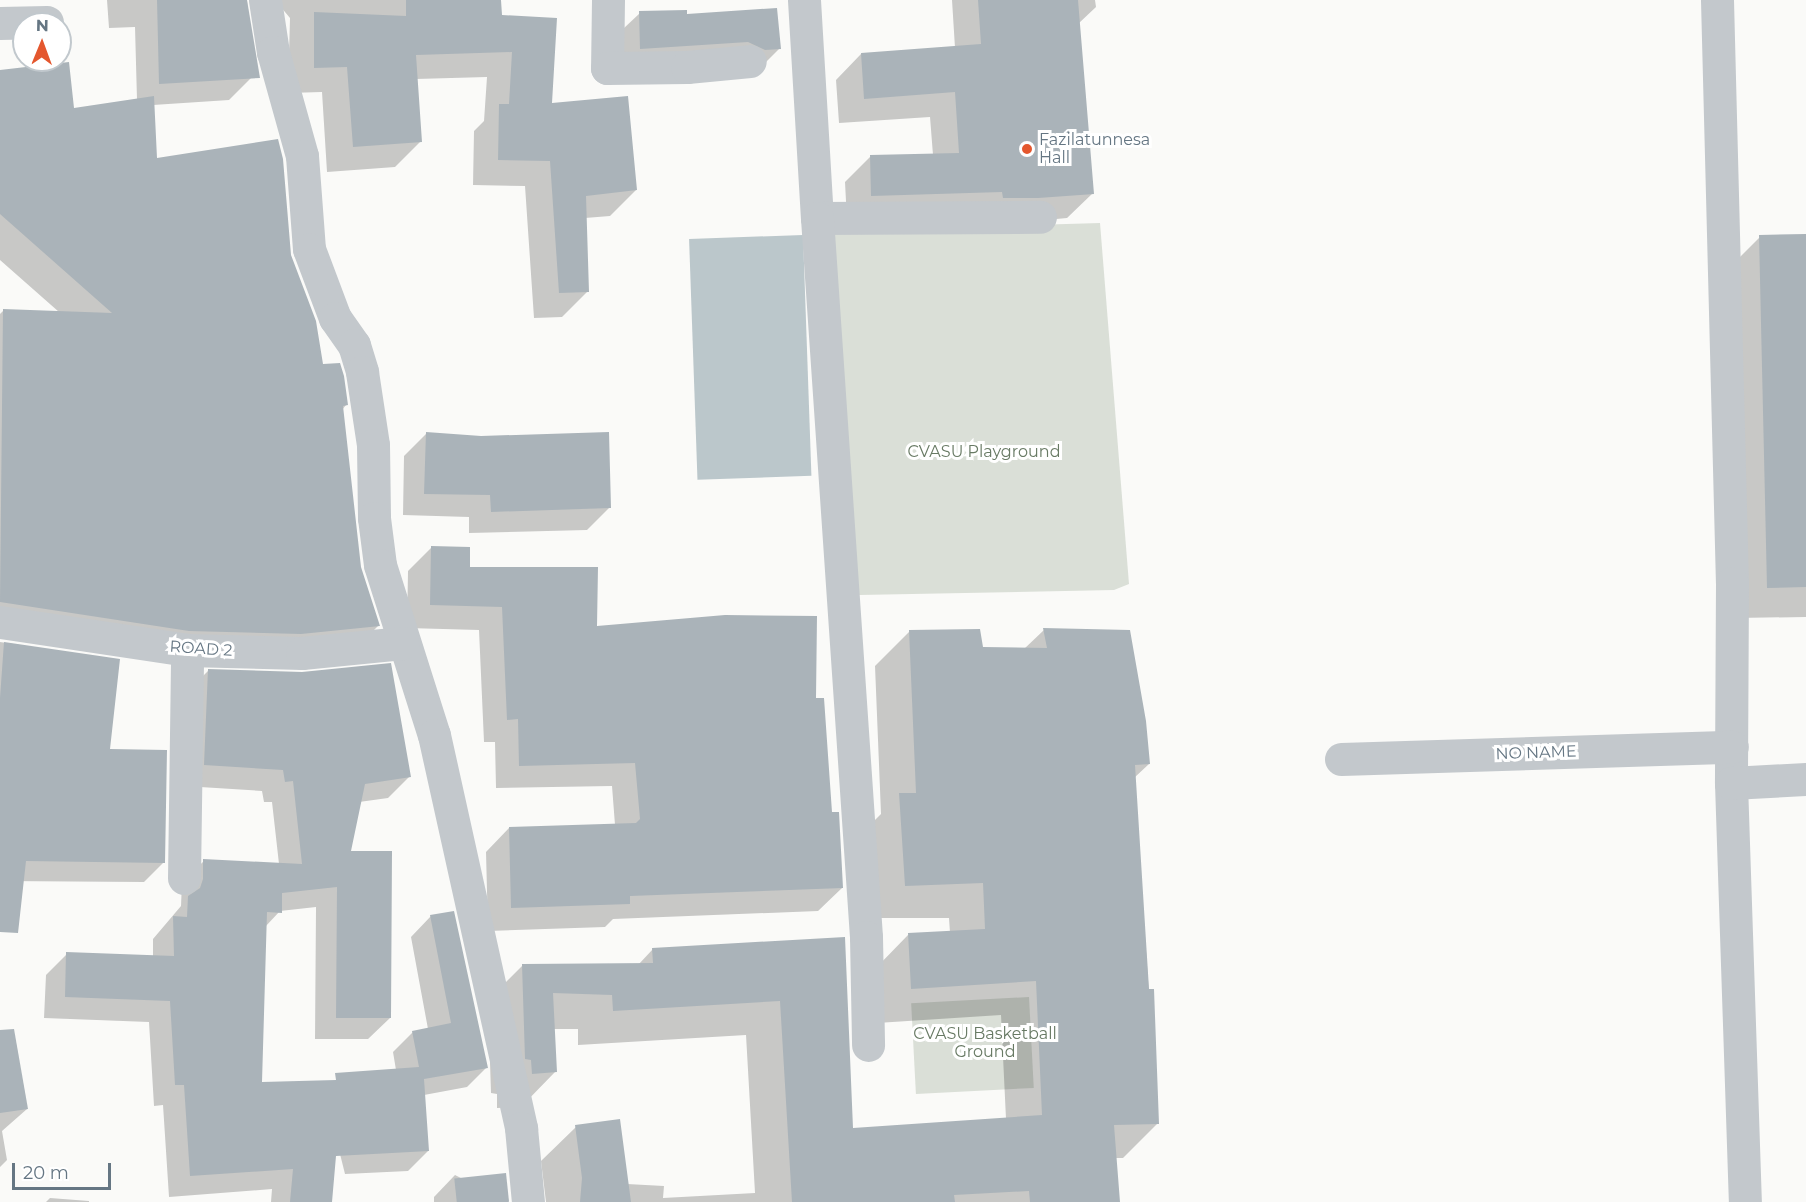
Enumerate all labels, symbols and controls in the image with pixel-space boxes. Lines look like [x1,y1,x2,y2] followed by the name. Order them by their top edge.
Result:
[12,12,72,72] north arrow
[36,16,49,35] text: N
[1039,130,1150,168] place label: Fazilatunnesa Hall
[1020,142,1034,156] marker: Fazilatunnesa Hall
[908,442,1060,462] park label: CVASU Playground
[169,637,233,661] street label: ROAD 2
[1495,742,1577,764] street label: NO NAME
[913,1024,1057,1062] park label: CVASU Basketball Ground
[15,1151,114,1189] scale bar
[23,1162,69,1184] text: 20 m

